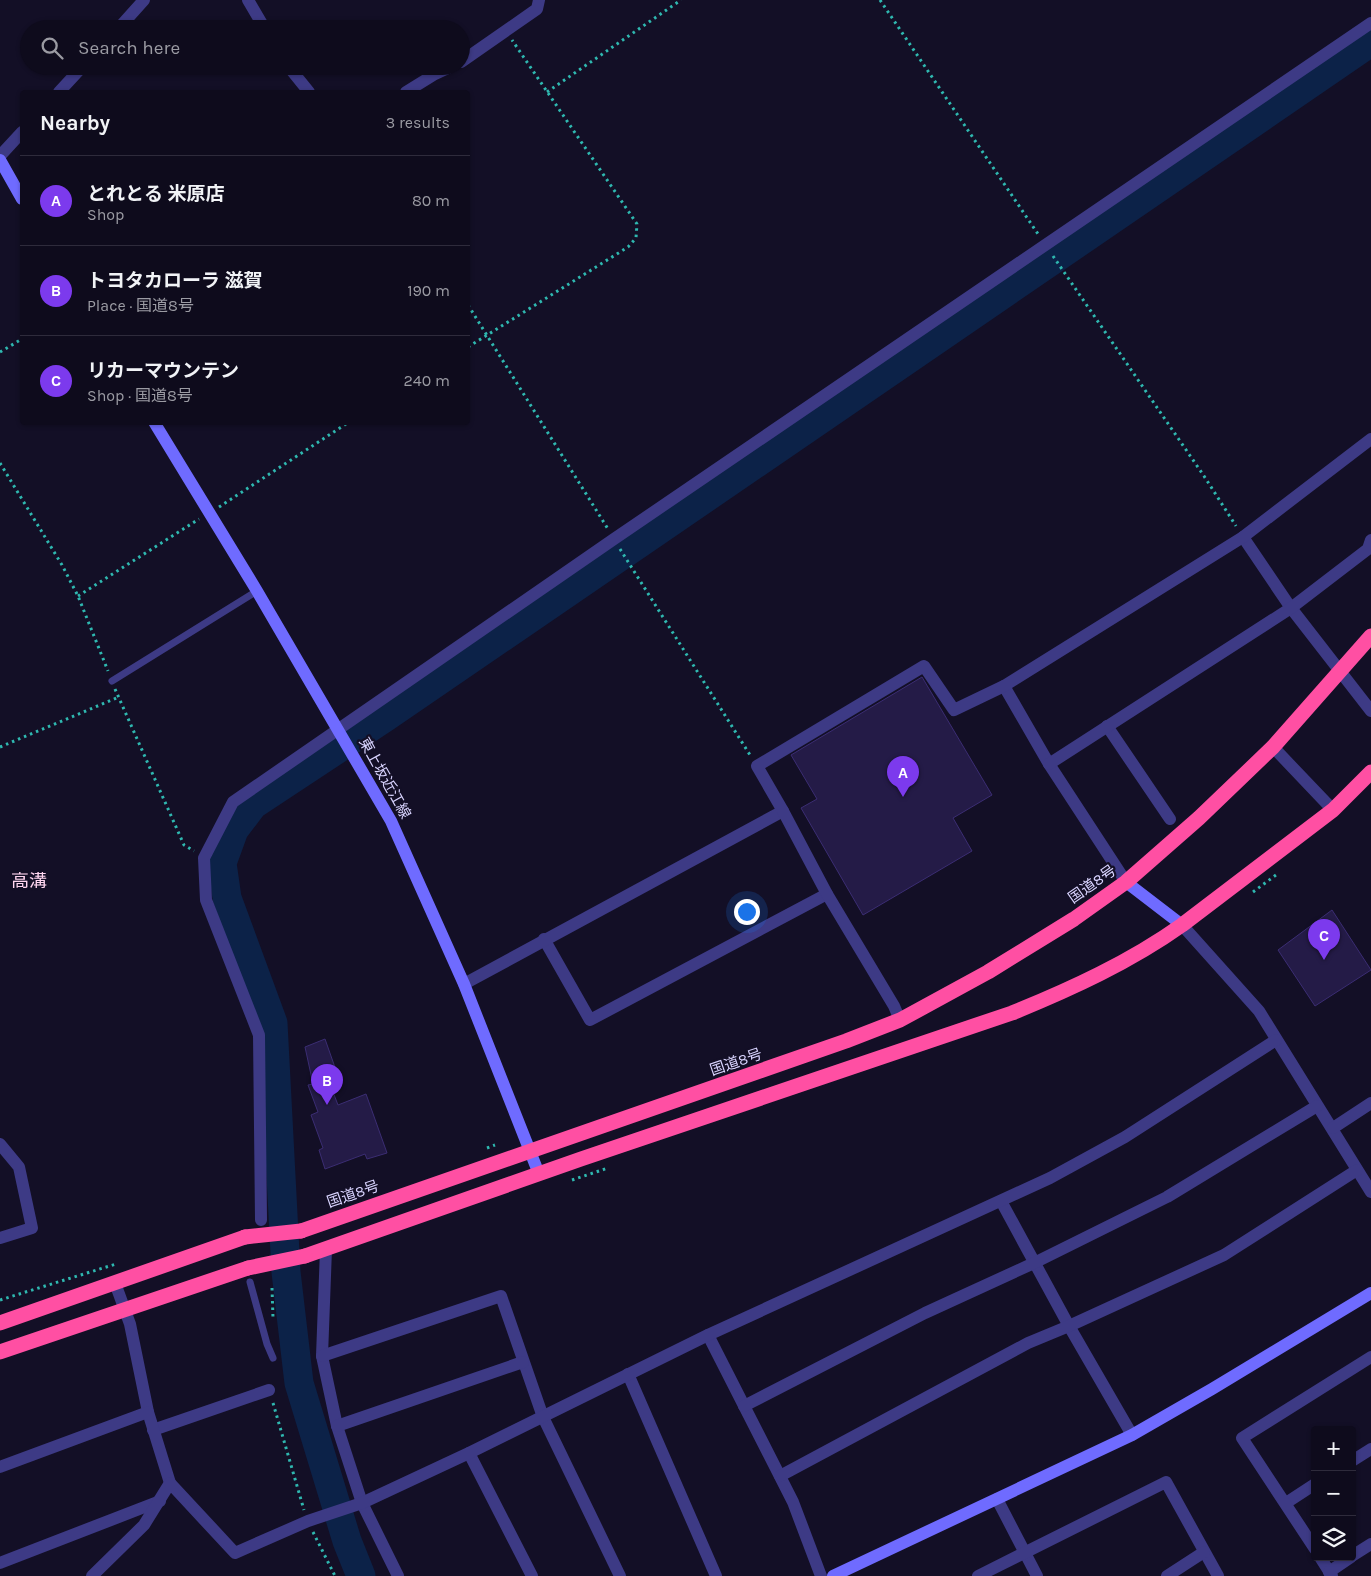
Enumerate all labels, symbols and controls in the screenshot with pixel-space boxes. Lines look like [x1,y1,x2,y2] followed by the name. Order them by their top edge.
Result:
[20,20,470,75] search box
[38,34,66,62] icon: search
[78,37,180,59] text: Search here
[40,111,110,135] text: Nearby
[386,113,450,132] text: 3 results
[87,183,225,205] text: とれとる 米原店
[51,191,61,210] text: A
[412,191,450,210] text: 80 m
[87,205,124,224] text: Shop
[87,270,263,292] text: トヨタカローラ 滋賀
[51,281,61,300] text: B
[407,281,450,300] text: 190 m
[87,296,194,315] text: Place · 国道8号
[87,360,239,382] text: リカーマウンテン
[51,371,61,390] text: C
[404,371,450,390] text: 240 m
[87,386,193,405] text: Shop · 国道8号
[355,734,415,822] street label: 東上坂近江線
[887,756,919,797] pin: A
[1065,861,1119,907] street label: 国道8号
[11,870,47,892] district label: 高溝
[734,899,760,925] your location
[1308,919,1340,960] pin: C
[707,1045,765,1079] street label: 国道8号
[311,1064,343,1105] pin: B
[324,1177,382,1211] street label: 国道8号
[1311,1426,1356,1561] map controls
[1311,1426,1356,1471] button: +
[1311,1471,1356,1516] button: −
[1311,1516,1356,1561] button: layers

